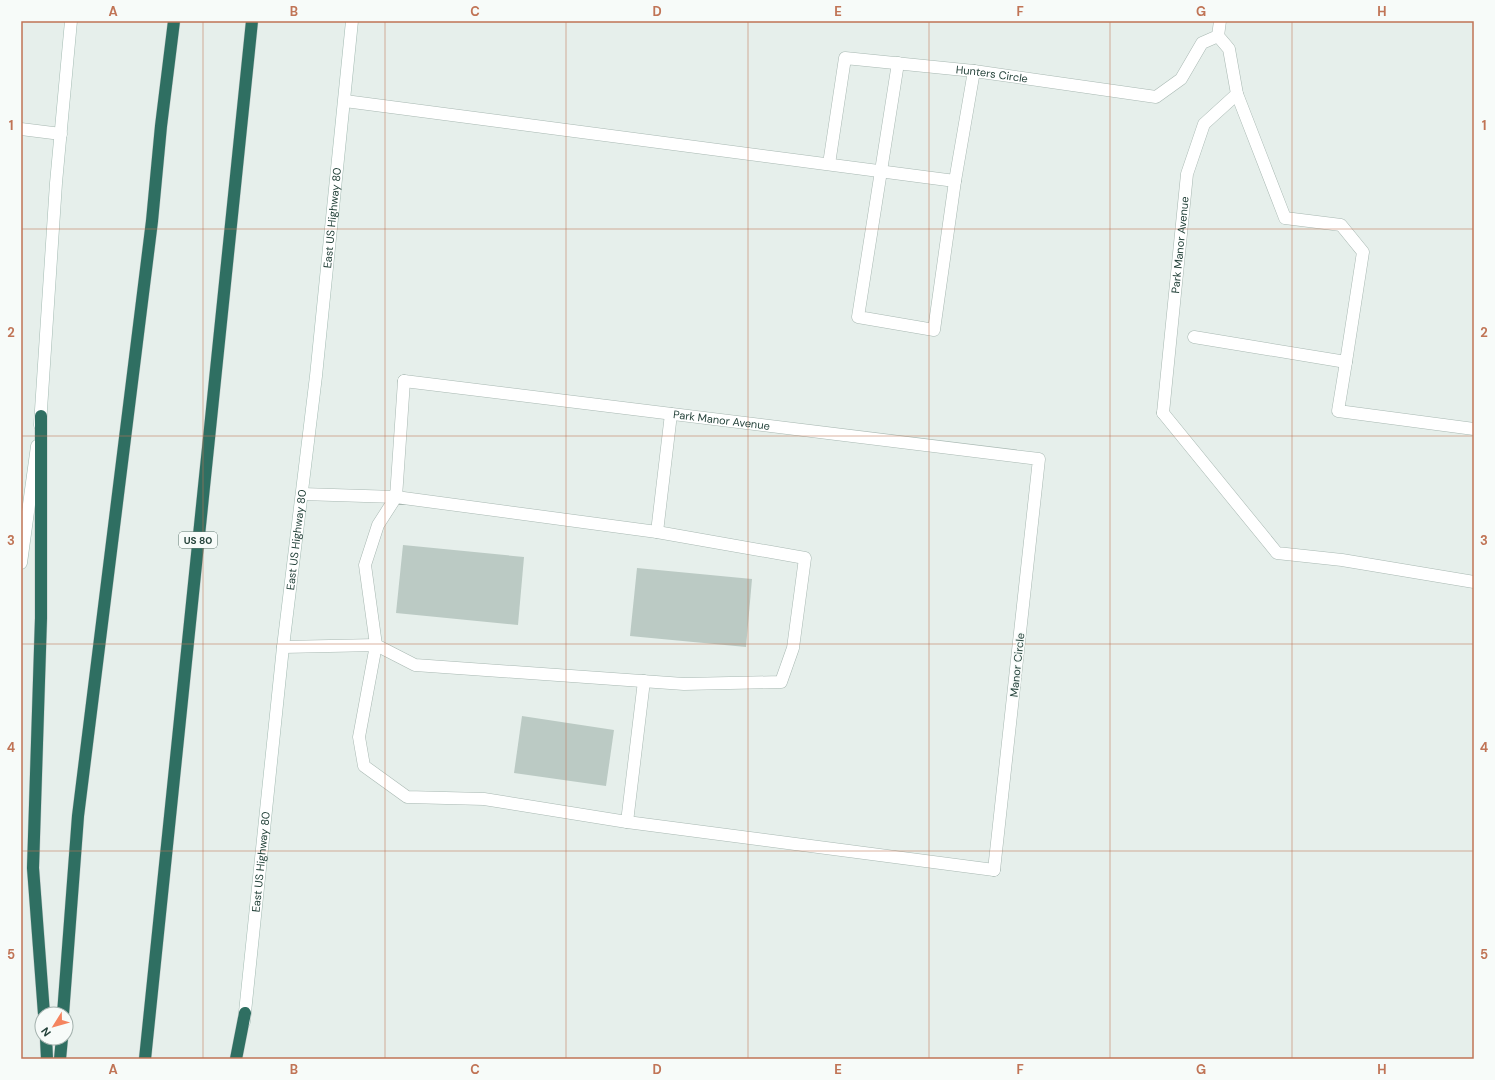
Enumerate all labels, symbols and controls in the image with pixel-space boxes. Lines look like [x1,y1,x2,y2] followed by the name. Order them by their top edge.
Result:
[108,3,118,20] text: A
[290,3,298,20] text: B
[470,3,480,20] text: C
[652,3,662,20] text: D
[834,3,842,20] text: E
[1016,3,1024,20] text: F
[1196,3,1206,20] text: G
[1377,3,1387,20] text: H
[955,62,1029,86] street label: Hunters Circle
[9,117,13,134] text: 1
[1482,117,1486,134] text: 1
[320,167,344,269] street label: East US Highway 80
[1168,196,1192,294] street label: Park Manor Avenue
[7,324,15,341] text: 2
[1480,324,1488,341] text: 2
[673,407,771,433] street label: Park Manor Avenue
[283,489,309,591] street label: East US Highway 80
[7,532,15,549] text: 3
[179,532,217,548] road number: US 80
[1480,532,1488,549] text: 3
[1007,632,1027,698] street label: Manor Circle
[7,739,15,756] text: 4
[1480,739,1488,756] text: 4
[248,811,273,913] street label: East US Highway 80
[7,946,15,963] text: 5
[1480,946,1488,963] text: 5
[34,1006,74,1046] north arrow
[38,1025,54,1039] text: N
[108,1061,118,1078] text: A
[290,1061,298,1078] text: B
[470,1061,480,1078] text: C
[652,1061,662,1078] text: D
[834,1061,842,1078] text: E
[1016,1061,1024,1078] text: F
[1196,1061,1206,1078] text: G
[1377,1061,1387,1078] text: H

